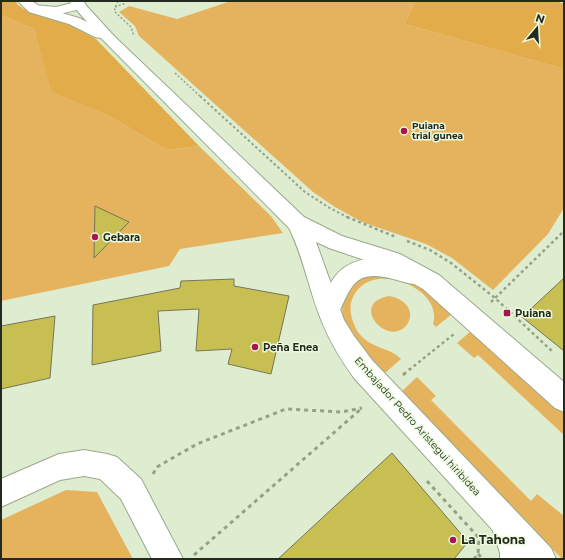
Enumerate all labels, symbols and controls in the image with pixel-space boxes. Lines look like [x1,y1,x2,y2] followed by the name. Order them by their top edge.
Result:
[517,8,557,48] north arrow
[534,10,546,27] text: N
[412,120,463,141] place label: Puiana trial gunea
[399,126,409,136] marker: Puiana trial gunea
[103,231,140,244] place label: Gebara
[90,232,100,242] marker: Gebara
[515,307,551,320] place label: Puiana
[502,308,512,318] marker: Puiana
[263,341,318,354] place label: Peña Enea
[250,342,260,352] marker: Peña Enea
[352,354,484,498] street label: Embajador Pedro Aristegui hiribidea
[461,532,526,547] place label: La Tahona
[448,535,458,545] marker: La Tahona

